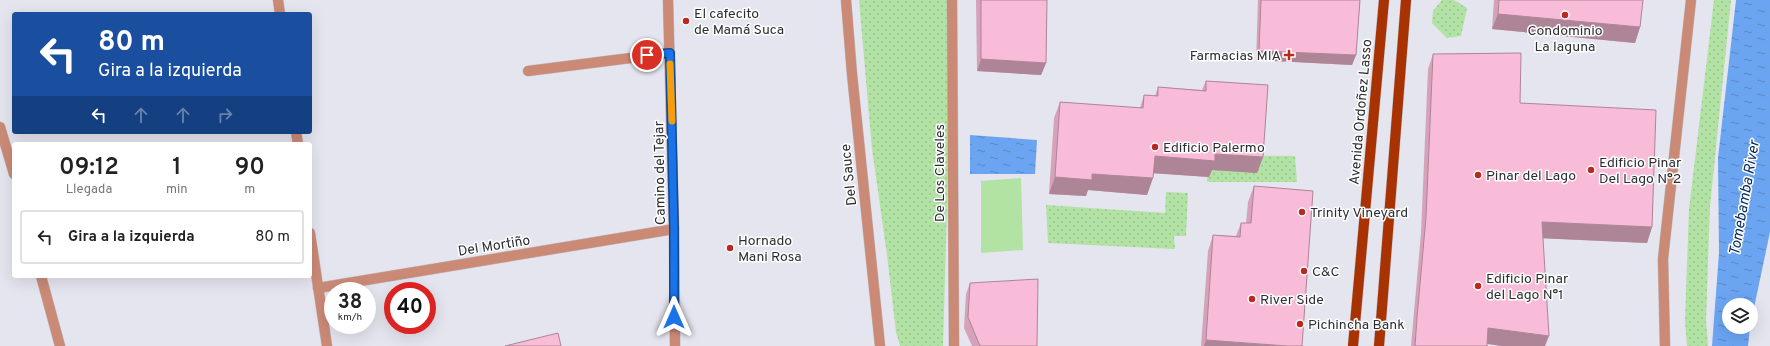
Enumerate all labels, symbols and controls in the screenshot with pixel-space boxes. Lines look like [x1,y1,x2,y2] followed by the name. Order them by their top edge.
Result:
[694,6,784,39] place label: El cafecito de Mamá Suca
[1560,10,1570,20] marker: Condominio La laguna
[681,16,691,26] marker: El cafecito de Mamá Suca
[1527,23,1603,56] place label: Condominio La laguna
[98,25,165,61] text: 80 m
[32,28,84,80] icon: left
[630,38,664,72] pin
[1347,38,1376,186] street label: Avenida Ordoñez Lasso
[636,44,658,66] icon: arrive
[1190,48,1281,65] place label: Farmacias MIA
[1284,50,1294,60] marker: Farmacias MIA
[98,60,242,83] text: Gira a la izquierda
[88,104,110,126] icon: left
[130,104,152,126] icon: ahead
[172,104,194,126] icon: ahead
[214,104,236,126] icon: right
[651,120,670,225] street label: Camino del Tejar
[932,124,949,222] street label: De Los Claveles
[1726,138,1765,257] water label: Tomebamba River
[1163,140,1265,157] place label: Edificio Palermo
[1150,142,1160,152] marker: Edificio Palermo
[838,143,861,207] street label: Del Sauce
[59,153,119,183] text: 09:12
[172,153,182,183] text: 1
[235,153,265,183] text: 90
[1599,155,1682,188] place label: Edificio Pinar Del Lago N°2
[1586,165,1596,175] marker: Edificio Pinar Del Lago N°2
[1486,168,1576,185] place label: Pinar del Lago
[1473,170,1483,180] marker: Pinar del Lago
[66,182,112,198] text: Llegada
[166,182,188,198] text: min
[244,182,255,198] text: m
[1310,205,1408,222] place label: Trinity Vineyard
[1297,207,1307,217] marker: Trinity Vineyard
[34,226,56,248] icon: left
[68,228,195,247] text: Gira a la izquierda
[255,228,290,247] text: 80 m
[457,232,532,261] street label: Del Mortiño
[738,233,802,266] place label: Hornado Mani Rosa
[725,243,735,253] marker: Hornado Mani Rosa
[1312,264,1340,281] place label: C&C
[1299,266,1309,276] marker: C&C
[1486,271,1569,304] place label: Edificio Pinar del Lago N°1
[1473,281,1483,291] marker: Edificio Pinar del Lago N°1
[384,282,436,334] speed limit sign: 40
[338,290,362,316] text: 38
[1260,292,1324,309] place label: River Side
[1247,294,1257,304] marker: River Side
[653,296,695,338] position arrow
[1722,298,1758,334] map controls
[1722,298,1758,334] button: layers
[338,311,362,324] text: km/h
[1308,317,1405,334] place label: Pichincha Bank
[1295,319,1305,329] marker: Pichincha Bank

